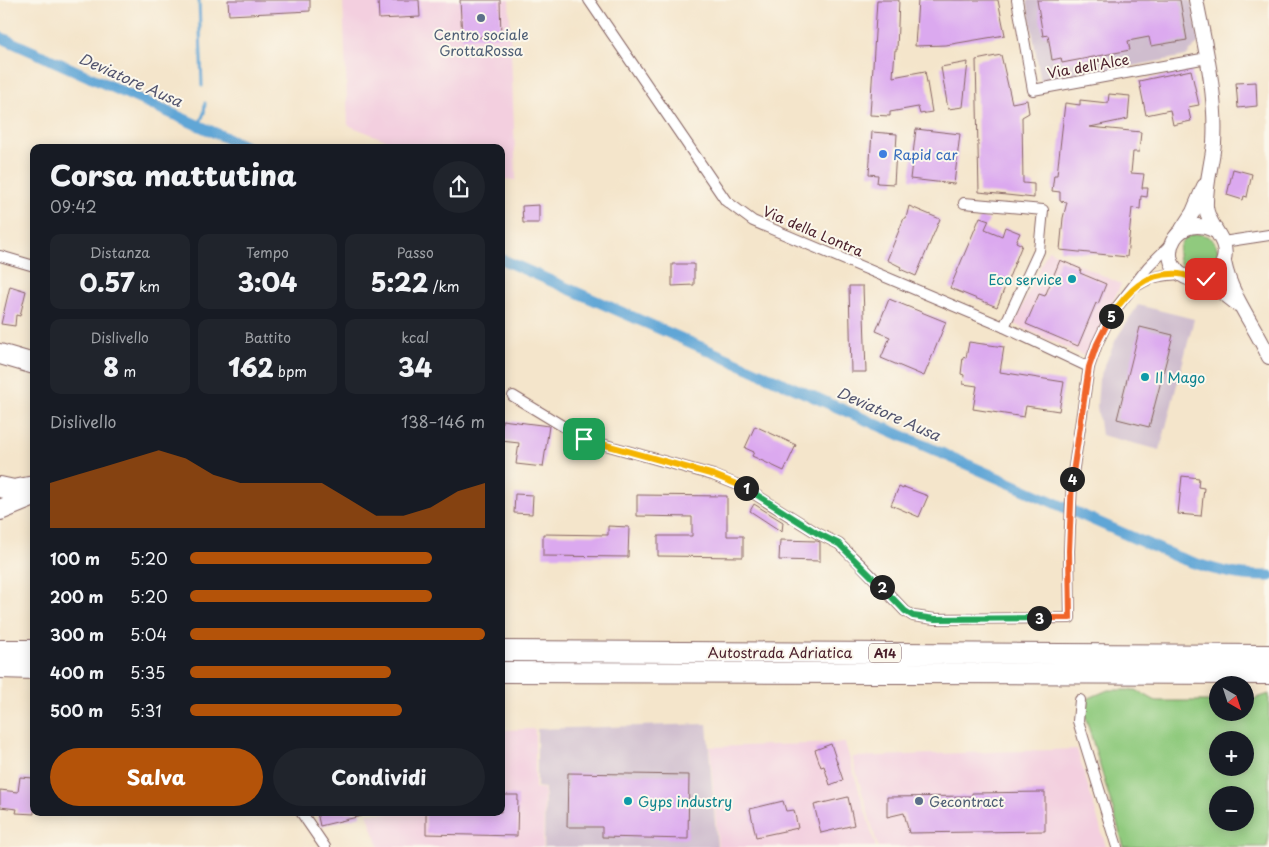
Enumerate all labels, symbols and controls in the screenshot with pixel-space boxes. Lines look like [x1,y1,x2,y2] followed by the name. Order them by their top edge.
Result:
[475,12,487,24] marker: Centro sociale GrottaRossa
[433,24,529,61] place label: Centro sociale GrottaRossa
[76,46,187,112] water label: Deviatore Ausa
[1045,48,1131,84] street label: Via dell'Alce
[893,144,957,165] place label: Rapid car
[877,148,889,160] marker: Rapid car
[50,153,297,196] text: Corsa mattutina
[433,161,485,213] button: share
[50,194,97,218] text: 09:42
[759,200,867,262] street label: Via della Lontra
[90,242,150,263] text: Distanza
[246,242,289,263] text: Tempo
[397,242,434,263] text: Passo
[1185,258,1227,300] pin
[80,263,134,301] text: 0.57
[238,263,297,301] text: 3:04
[371,263,428,301] text: 5:22
[1192,265,1220,293] icon: check
[989,269,1062,290] place label: Eco service
[1066,273,1078,285] marker: Eco service
[134,276,160,297] text: km
[428,276,460,297] text: /km
[1098,304,1124,328] pin: 5
[1107,306,1116,327] text: 5
[91,327,149,348] text: Dislivello
[244,327,291,348] text: Battito
[401,327,429,348] text: kcal
[103,348,119,386] text: 8
[228,348,274,386] text: 162
[398,348,432,386] text: 34
[119,361,136,382] text: m
[274,361,307,382] text: bpm
[1155,367,1205,388] place label: Il Mago
[1139,371,1151,383] marker: Il Mago
[834,380,945,446] water label: Deviatore Ausa
[50,409,116,433] text: Dislivello
[401,409,485,433] text: 138–146 m
[563,418,605,460] pin
[570,425,598,453] icon: arrive
[1060,466,1084,492] pin: 4
[1068,469,1077,490] text: 4
[734,476,758,500] pin: 1
[743,478,750,499] text: 1
[50,546,100,570] text: 100 m
[130,546,168,570] text: 5:20
[870,574,894,600] pin: 2
[878,577,887,598] text: 2
[50,584,104,608] text: 200 m
[130,584,168,608] text: 5:20
[1026,606,1052,630] pin: 3
[1035,608,1044,629] text: 3
[50,622,104,646] text: 300 m
[130,622,167,646] text: 5:04
[708,642,853,663] street label: Autostrada Adriatica
[869,644,901,662] road number: A14
[50,660,104,684] text: 400 m
[130,660,165,684] text: 5:35
[1209,676,1254,721] north arrow
[1209,676,1254,831] map controls
[50,698,103,722] text: 500 m
[130,698,162,722] text: 5:31
[1209,731,1254,776] button: +
[50,748,263,806] button: Salva
[273,748,485,806] button: Condividi
[1209,786,1254,831] button: −
[638,791,732,812] place label: Gyps industry
[929,791,1004,812] place label: Gecontract
[622,795,634,807] marker: Gyps industry
[913,795,925,807] marker: Gecontract

